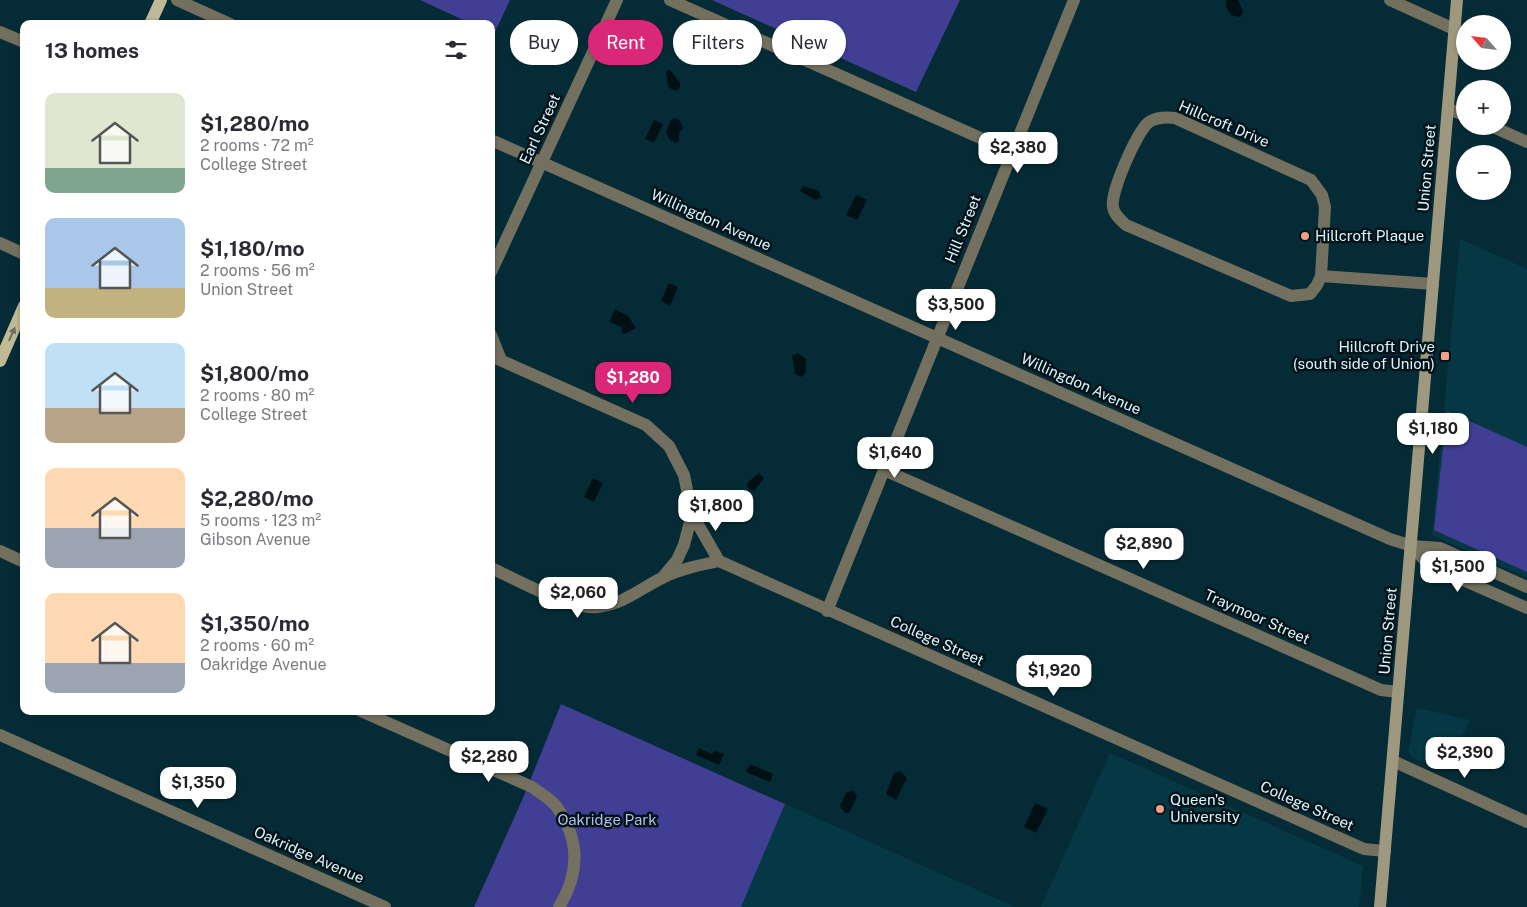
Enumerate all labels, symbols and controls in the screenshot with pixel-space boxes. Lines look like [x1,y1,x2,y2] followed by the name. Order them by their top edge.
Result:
[1456,15,1511,70] north arrow
[1456,15,1511,200] map controls
[510,20,578,65] chip: Buy
[588,20,663,65] chip: Rent
[673,20,762,65] chip: Filters
[772,20,846,65] chip: New
[442,36,470,64] icon: filters
[45,38,139,63] text: 13 homes
[1456,80,1511,135] button: +
[516,91,563,167] street label: Earl Street
[1176,97,1272,150] street label: Hillcroft Drive
[200,111,309,136] text: $1,280/mo
[85,113,145,173] icon: home
[1414,123,1439,212] street label: Union Street
[977,132,1059,174] pin: $2,380
[200,136,314,155] text: 2 rooms · 72 m²
[989,138,1047,157] text: $2,380
[1456,145,1511,200] button: −
[200,155,307,174] text: College Street
[648,185,774,254] street label: Willingdon Avenue
[941,192,984,265] street label: Hill Street
[1315,227,1424,244] place label: Hillcroft Plaque
[1299,230,1311,242] marker: Hillcroft Plaque
[200,236,305,261] text: $1,180/mo
[85,238,145,298] icon: home
[200,261,315,280] text: 2 rooms · 56 m²
[200,280,293,299] text: Union Street
[915,288,997,331] pin: $3,500
[927,295,985,314] text: $3,500
[8,326,16,341] one-way arrow
[1293,338,1435,372] place label: Hillcroft Drive (south side of Union)
[1018,349,1144,418] street label: Willingdon Avenue
[1439,350,1451,362] marker: Hillcroft Drive (south side of Union)
[200,361,309,386] text: $1,800/mo
[592,362,674,404] pin: $1,280
[85,363,145,423] icon: home
[606,368,660,387] text: $1,280
[200,386,314,405] text: 2 rooms · 80 m²
[200,405,307,424] text: College Street
[1392,412,1474,455] pin: $1,180
[1408,419,1458,438] text: $1,180
[854,436,936,479] pin: $1,640
[868,443,922,462] text: $1,640
[200,486,314,511] text: $2,280/mo
[85,488,145,548] icon: home
[675,490,757,532] pin: $1,800
[689,496,743,515] text: $1,800
[200,511,321,530] text: 5 rooms · 123 m²
[1103,528,1185,570] pin: $2,890
[200,530,311,549] text: Gibson Avenue
[1116,534,1172,553] text: $2,890
[1417,550,1499,593] pin: $1,500
[1431,557,1485,576] text: $1,500
[537,576,619,619] pin: $2,060
[550,583,606,602] text: $2,060
[1202,586,1313,647] street label: Traymoor Street
[1375,586,1400,675] street label: Union Street
[200,611,310,636] text: $1,350/mo
[888,612,987,669] street label: College Street
[85,613,145,673] icon: home
[200,636,314,655] text: 2 rooms · 60 m²
[1013,654,1095,697] pin: $1,920
[200,655,327,674] text: Oakridge Avenue
[1027,661,1081,680] text: $1,920
[1424,736,1506,779] pin: $2,390
[448,740,530,783] pin: $2,280
[1437,743,1493,762] text: $2,390
[461,747,517,766] text: $2,280
[157,766,239,809] pin: $1,350
[171,773,225,792] text: $1,350
[1258,777,1357,834] street label: College Street
[1170,791,1240,825] place label: Queen's University
[1154,803,1166,815] marker: Queen's University
[557,811,657,828] park label: Oakridge Park
[252,823,367,886] street label: Oakridge Avenue

